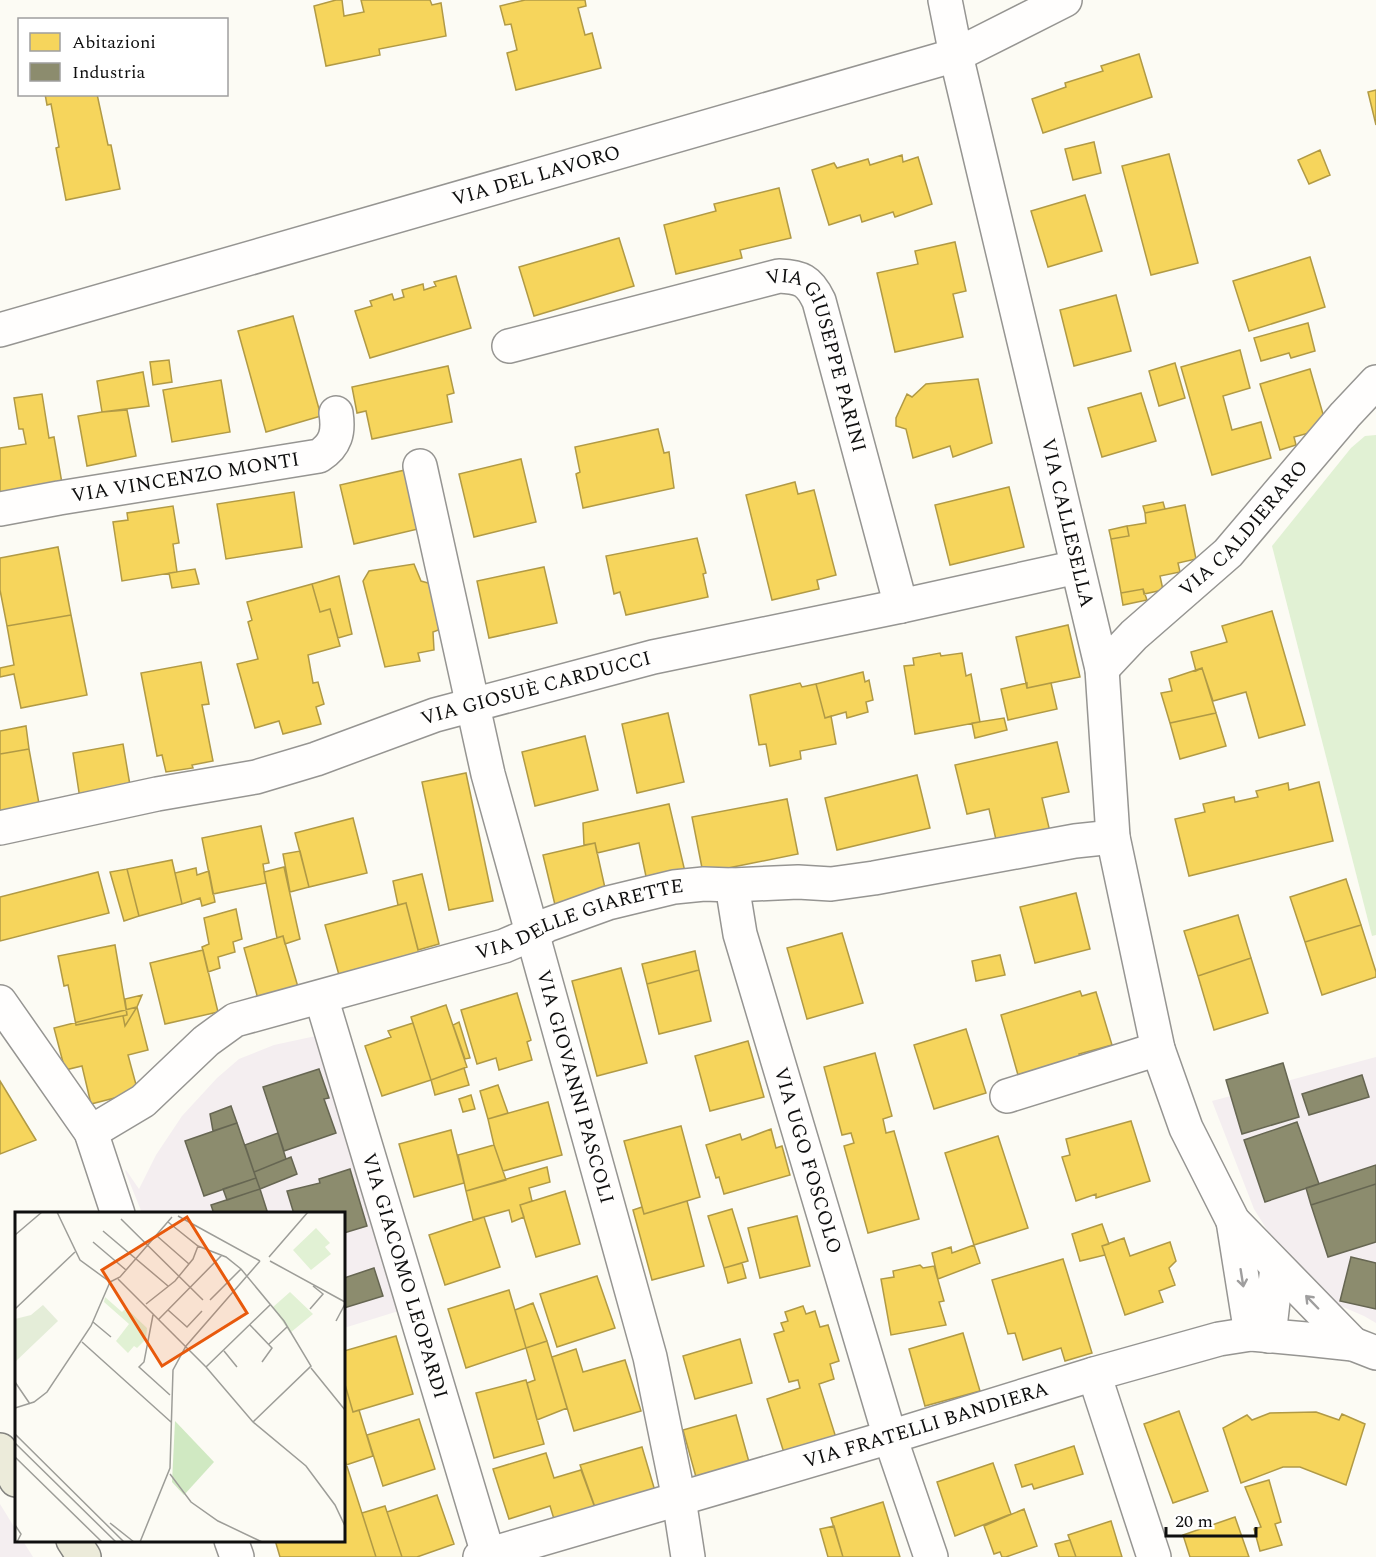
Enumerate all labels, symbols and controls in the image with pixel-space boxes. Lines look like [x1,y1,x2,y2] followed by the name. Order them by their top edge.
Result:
[18,18,228,96] legend
[72,29,156,56] text: Abitazioni
[72,59,146,86] text: Industria
[448,137,624,214] street label: VIA DEL LAVORO
[763,261,874,456] street label: VIA GIUSEPPE PARINI
[1033,435,1102,611] street label: VIA CALLESELLA
[69,444,302,511] street label: VIA VINCENZO MONTI
[1173,454,1316,604] street label: VIA CALDIERARO
[416,643,654,734] street label: VIA GIOSUÈ CARDUCCI
[472,871,685,968] street label: VIA DELLE GIARETTE
[528,966,622,1207] street label: VIA GIOVANNI PASCOLI
[766,1063,850,1258] street label: VIA UGO FOSCOLO
[354,1149,456,1402] street label: VIA GIACOMO LEOPARDI
[15,1212,345,1542] inset map
[1237,1268,1248,1287] one-way arrow
[1305,1295,1319,1310] one-way arrow
[800,1374,1052,1477] street label: VIA FRATELLI BANDIERA
[1166,1500,1256,1538] scale bar
[1175,1508,1213,1535] text: 20 m

